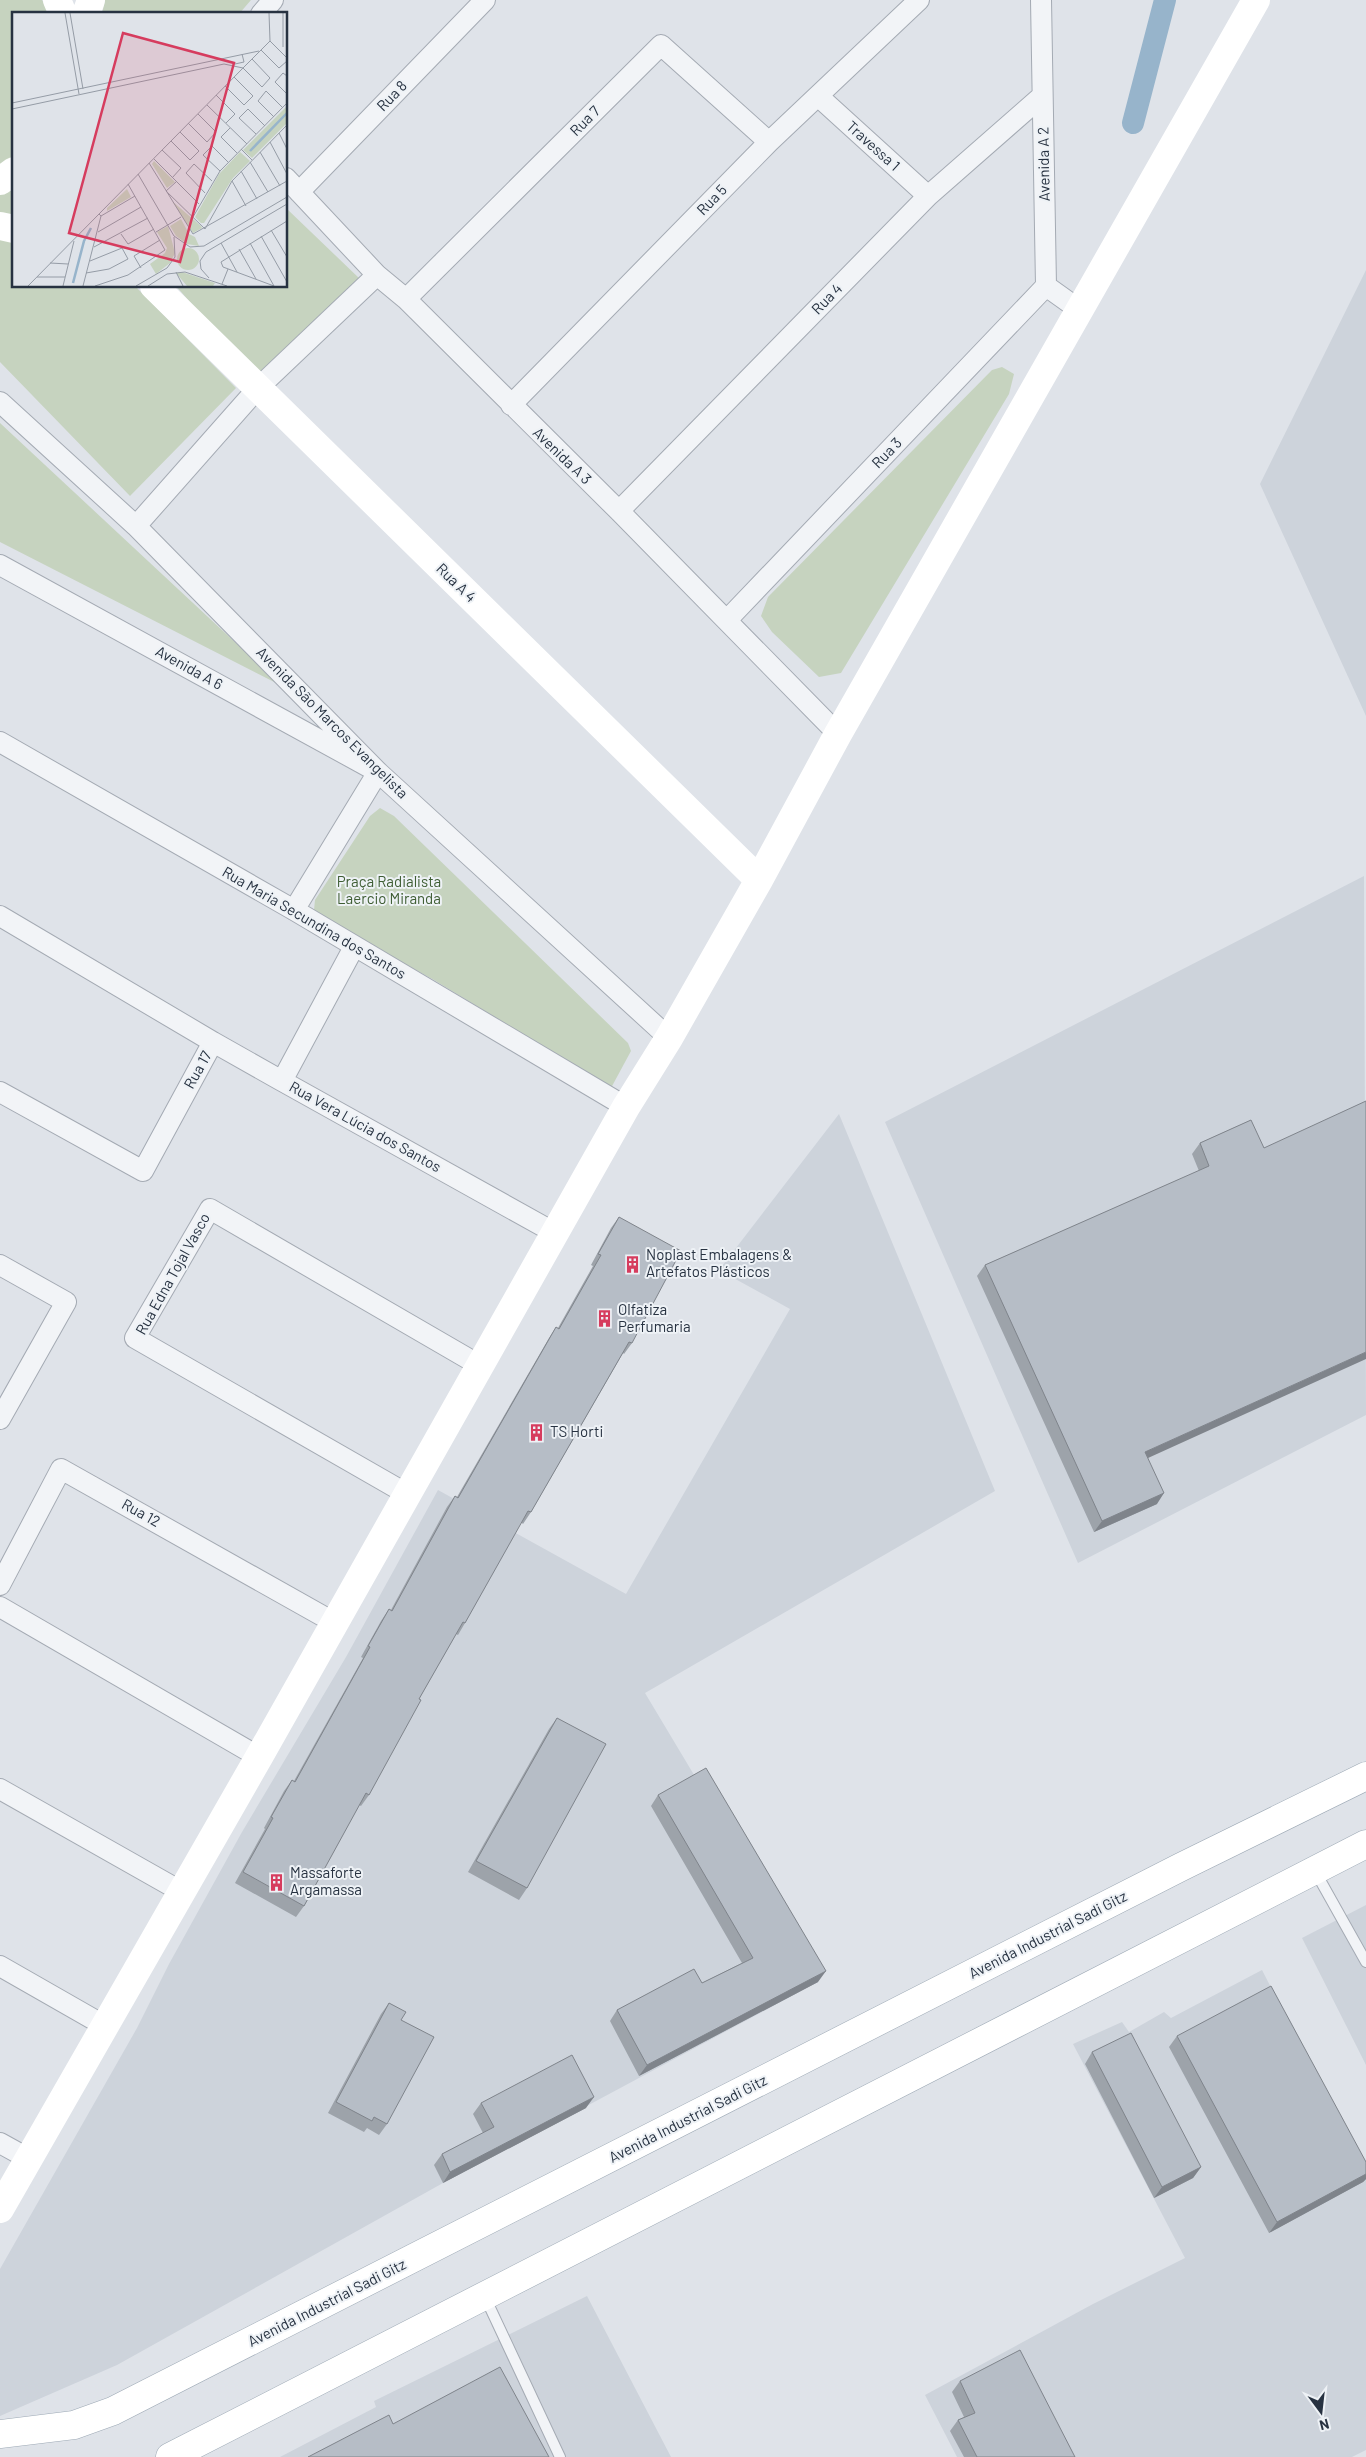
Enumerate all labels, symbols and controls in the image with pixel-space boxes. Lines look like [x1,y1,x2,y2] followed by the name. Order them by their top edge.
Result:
[12,12,288,288] inset map
[372,76,410,114] street label: Rua 8
[566,102,603,139] street label: Rua 7
[843,117,904,174] street label: Travessa 1
[1033,127,1053,201] street label: Avenida A 2
[692,180,730,218] street label: Rua 5
[807,279,845,318] street label: Rua 4
[530,423,596,488] street label: Avenida A 3
[867,433,905,471] street label: Rua 3
[433,559,480,606] street label: Rua A 4
[153,641,226,693] street label: Avenida A 6
[253,643,412,802] street label: Avenida São Marcos Evangelista
[219,862,410,982] street label: Rua Maria Secundina dos Santos
[337,872,441,907] park label: Praça Radialista Laercio Miranda
[180,1048,215,1091] street label: Rua 17
[286,1077,444,1175] street label: Rua Vera Lúcia dos Santos
[131,1210,213,1337] street label: Rua Edna Tojal Vasco
[646,1245,792,1280] place label: Noplast Embalagens & Artefatos Plásticos
[622,1254,642,1274] building icon: Noplast Embalagens & Artefatos Plásticos
[618,1300,691,1335] place label: Olfatiza Perfumaria
[594,1309,614,1329] building icon: Olfatiza Perfumaria
[526,1422,546,1442] building icon: TS Horti
[550,1422,603,1440] place label: TS Horti
[119,1494,164,1530] street label: Rua 12
[290,1863,362,1898] place label: Massaforte Argamassa
[266,1872,286,1892] building icon: Massaforte Argamassa
[965,1886,1130,1982] street label: Avenida Industrial Sadi Gitz
[605,2070,770,2166] street label: Avenida Industrial Sadi Gitz
[244,2254,409,2350] street label: Avenida Industrial Sadi Gitz
[1296,2387,1346,2437] north arrow
[1318,2416,1331,2434] text: N

